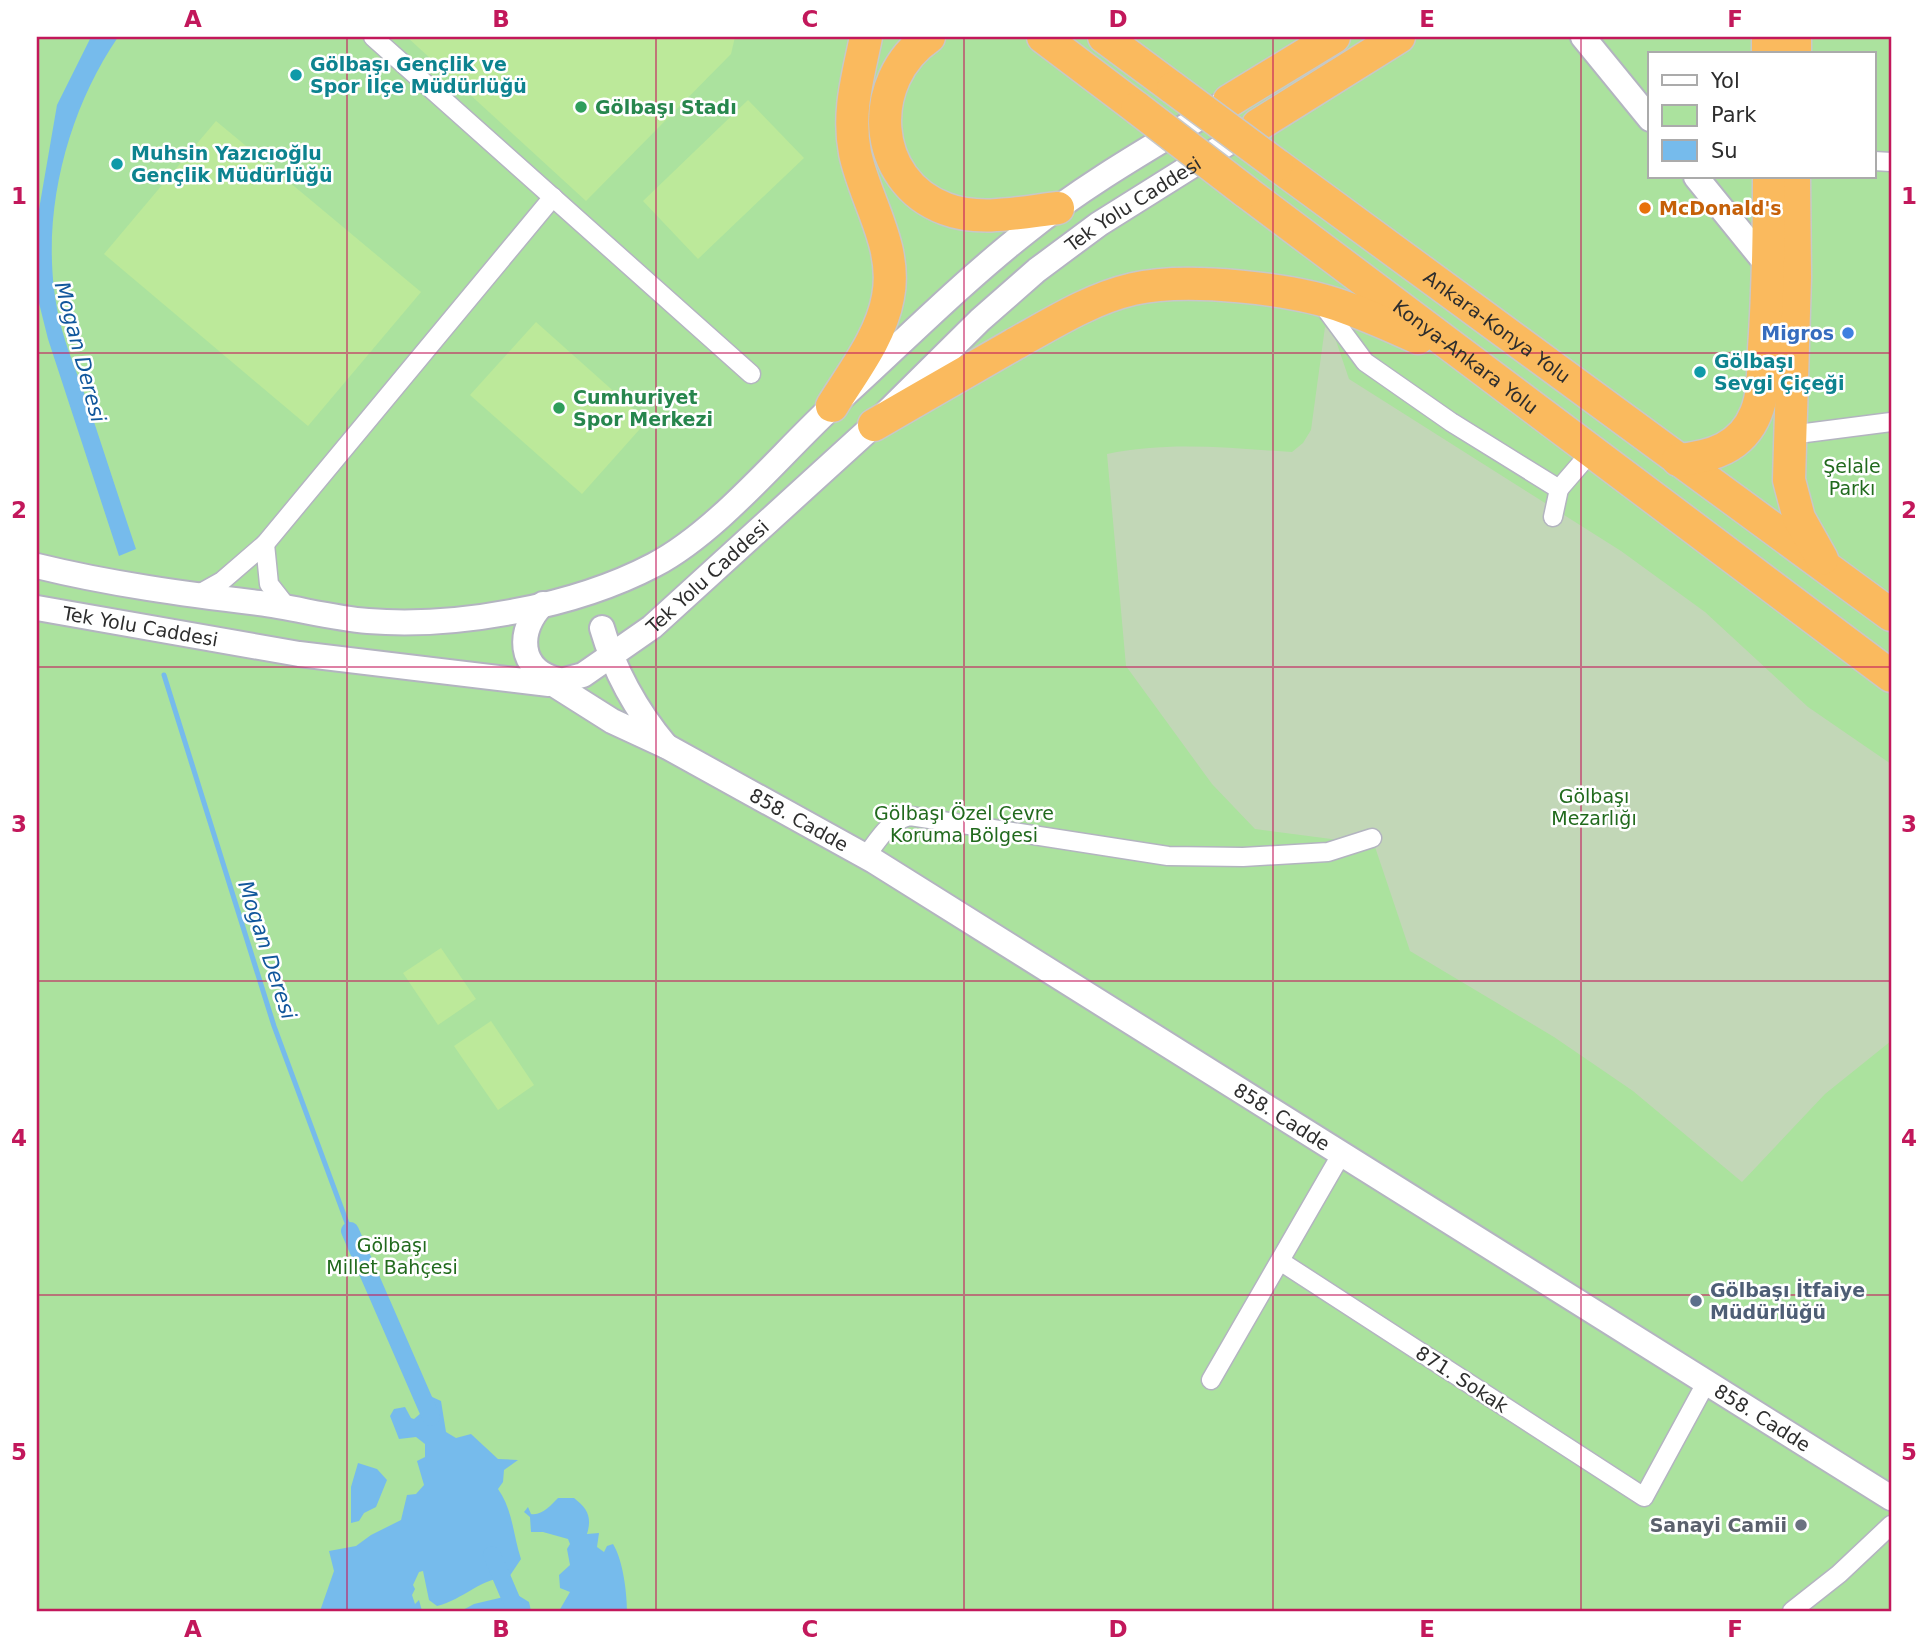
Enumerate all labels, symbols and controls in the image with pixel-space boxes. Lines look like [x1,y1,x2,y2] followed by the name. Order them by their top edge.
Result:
[184,6,202,32] text: A
[492,6,510,32] text: B
[802,6,818,32] text: C
[1108,6,1128,32] text: D
[1419,6,1435,32] text: E
[1727,6,1743,32] text: F
[1648,52,1876,178] legend
[310,53,527,97] place label: Gölbaşı Gençlik ve Spor İlçe Müdürlüğü
[288,67,304,83] marker: Gölbaşı Gençlik ve Spor İlçe Müdürlüğü
[1710,69,1740,93] text: Yol
[595,96,737,118] place label: Gölbaşı Stadı
[573,99,589,115] marker: Gölbaşı Stadı
[1711,103,1757,127] text: Park
[1711,139,1738,163] text: Su
[131,142,333,186] place label: Muhsin Yazıcıoğlu Gençlik Müdürlüğü
[1060,152,1205,257] street label: Tek Yolu Caddesi
[109,156,125,172] marker: Muhsin Yazıcıoğlu Gençlik Müdürlüğü
[11,183,27,209] text: 1
[1901,183,1917,209] text: 1
[1659,197,1782,219] place label: McDonald's
[1637,200,1653,216] marker: McDonald's
[1420,266,1575,387] street label: Ankara-Konya Yolu
[50,279,110,425] water label: Mogan Deresi
[1389,295,1542,418] street label: Konya-Ankara Yolu
[1761,322,1834,344] place label: Migros
[1840,325,1856,341] marker: Migros
[1714,350,1844,394] place label: Gölbaşı Sevgi Çiçeği
[1692,364,1708,380] marker: Gölbaşı Sevgi Çiçeği
[573,386,713,430] place label: Cumhuriyet Spor Merkezi
[551,400,567,416] marker: Cumhuriyet Spor Merkezi
[1823,455,1881,499] park label: Şelale Parkı
[11,497,27,523] text: 2
[1901,497,1917,523] text: 2
[641,516,773,638] street label: Tek Yolu Caddesi
[60,602,220,651] street label: Tek Yolu Caddesi
[746,784,852,856] street label: 858. Cadde
[1551,785,1637,829] park label: Gölbaşı Mezarlığı
[874,802,1054,846] park label: Gölbaşı Özel Çevre Koruma Bölgesi
[11,811,27,837] text: 3
[1901,811,1917,837] text: 3
[233,878,301,1023] water label: Mogan Deresi
[1230,1078,1334,1155] street label: 858. Cadde
[11,1125,27,1151] text: 4
[1901,1125,1917,1151] text: 4
[326,1234,458,1278] park label: Gölbaşı Millet Bahçesi
[1710,1278,1865,1323] place label: Gölbaşı İtfaiye Müdürlüğü
[1688,1293,1704,1309] marker: Gölbaşı İtfaiye Müdürlüğü
[1412,1341,1512,1417] street label: 871. Sokak
[1710,1379,1815,1456] street label: 858. Cadde
[11,1439,27,1465] text: 5
[1901,1439,1917,1465] text: 5
[1650,1514,1787,1536] place label: Sanayi Camii
[1793,1517,1809,1533] marker: Sanayi Camii
[184,1616,202,1642] text: A
[492,1616,510,1642] text: B
[802,1616,818,1642] text: C
[1108,1616,1128,1642] text: D
[1419,1616,1435,1642] text: E
[1727,1616,1743,1642] text: F

